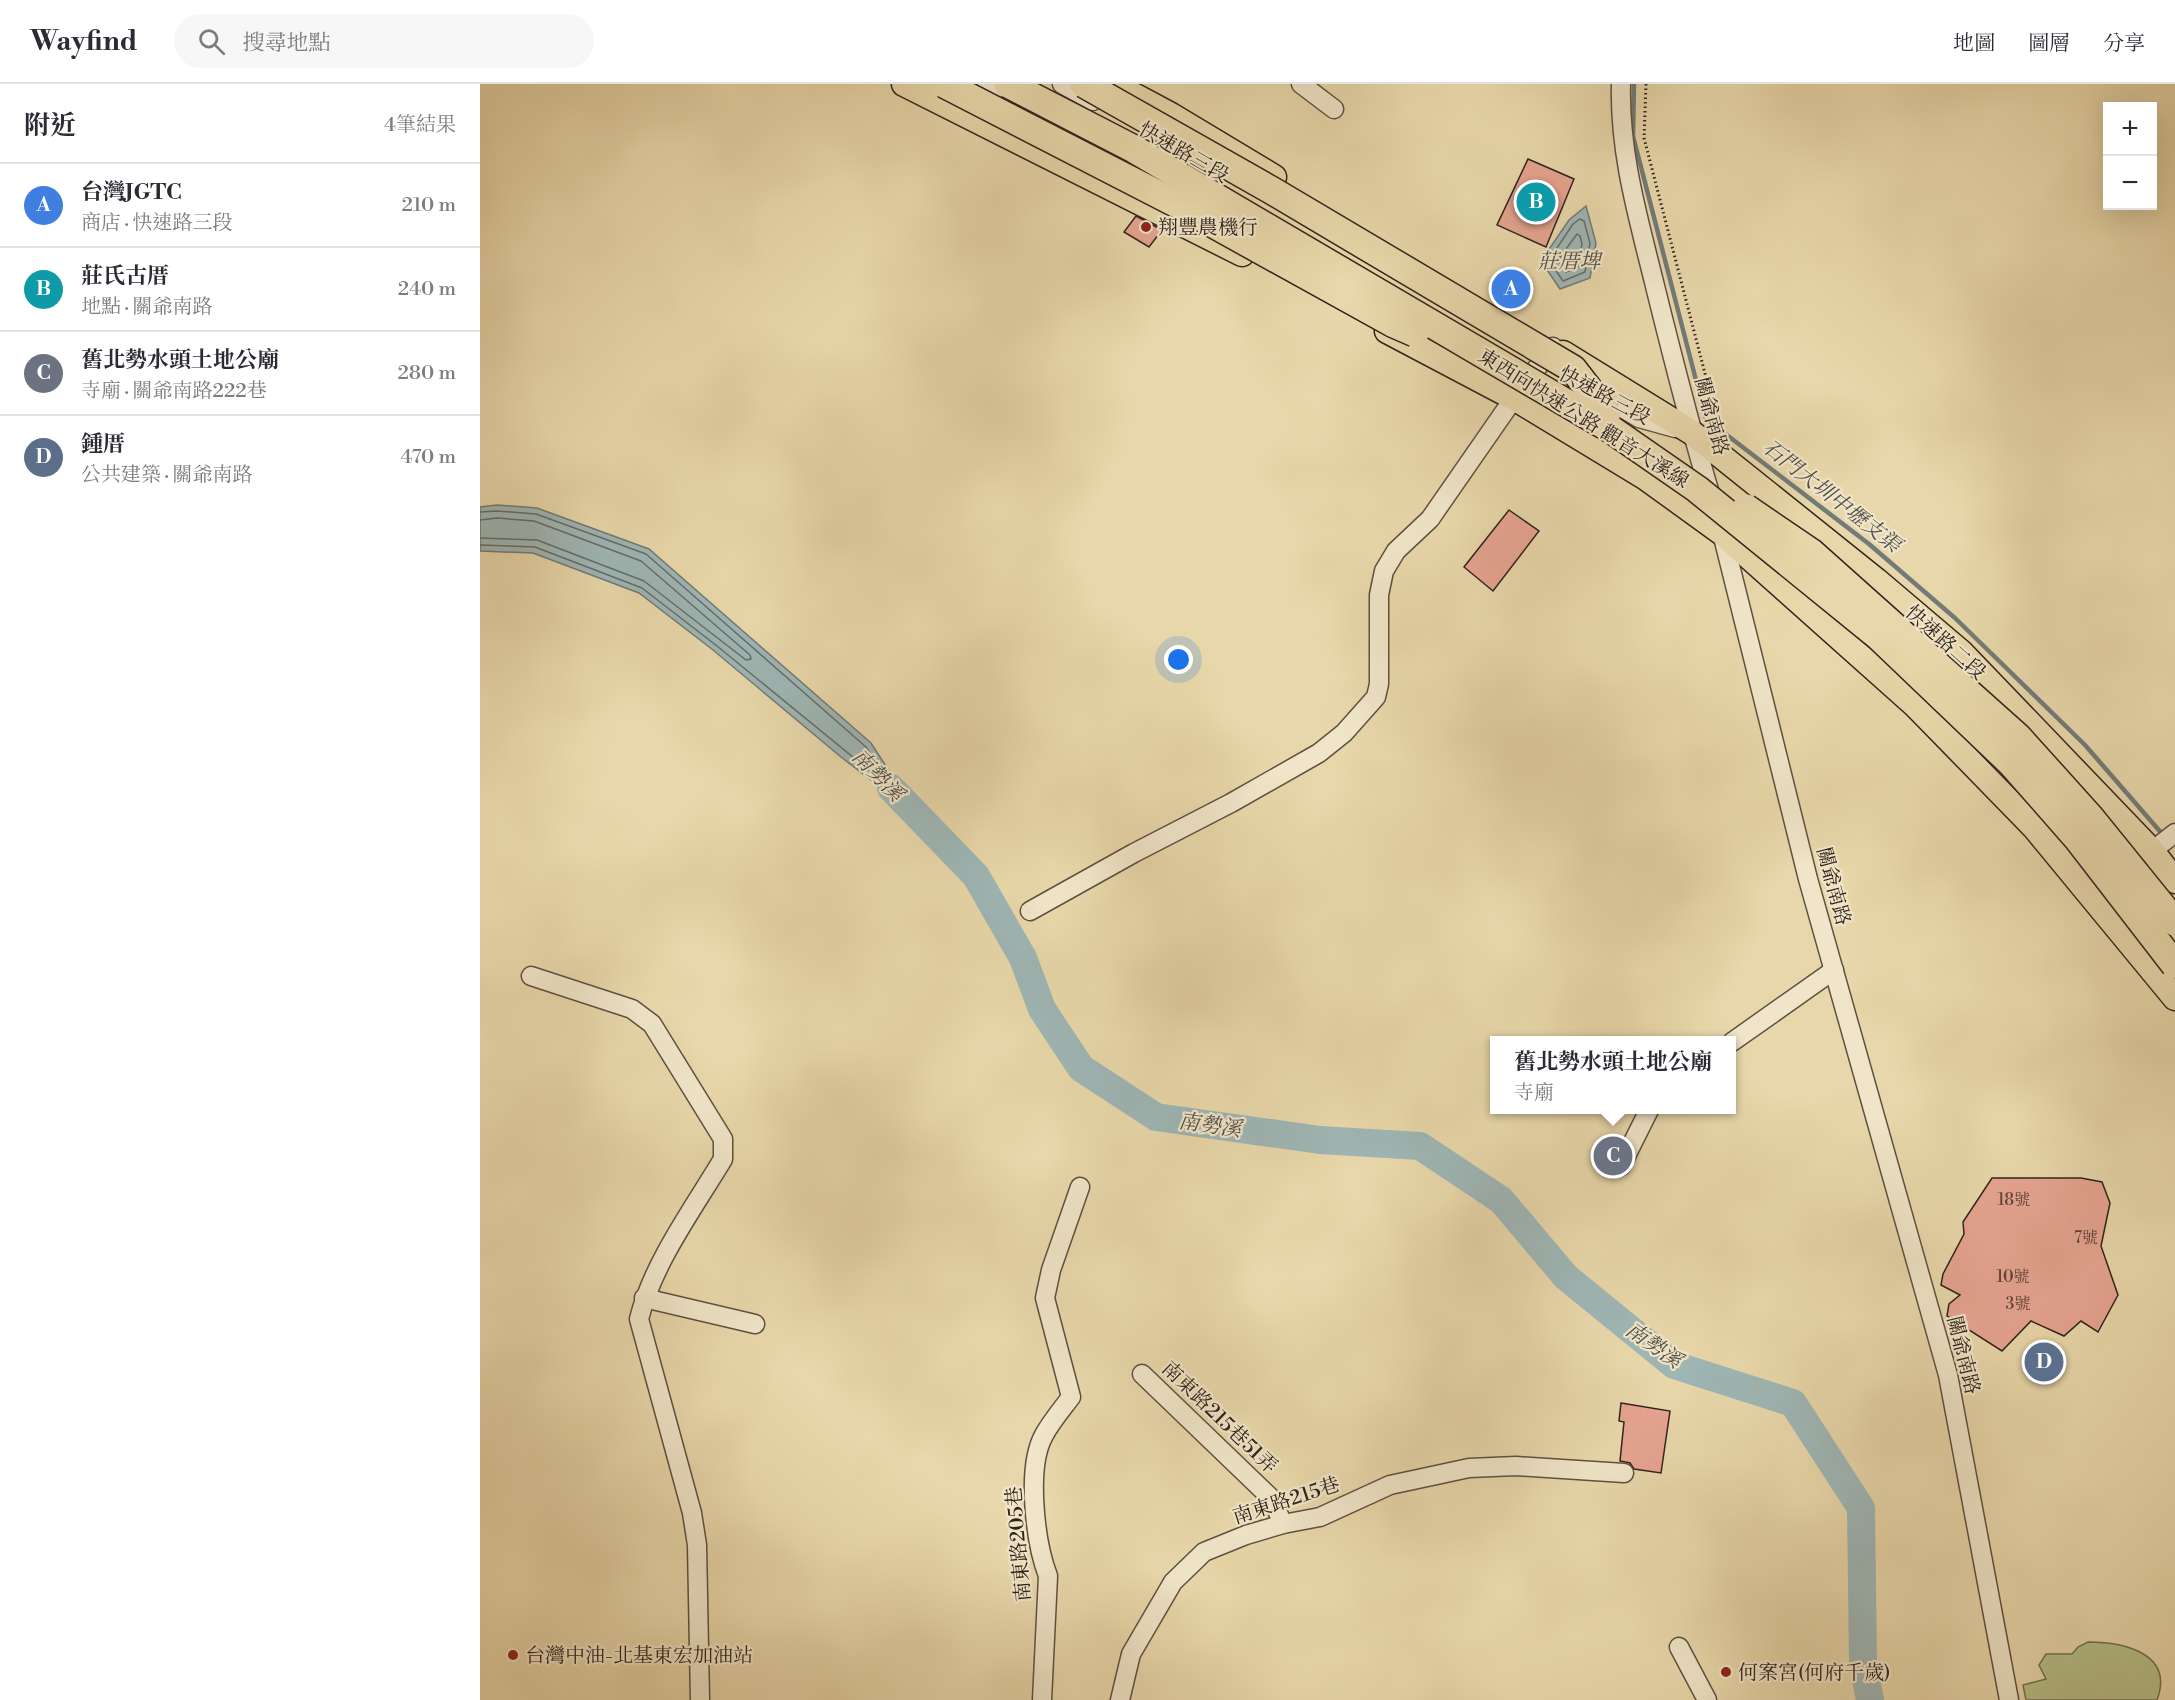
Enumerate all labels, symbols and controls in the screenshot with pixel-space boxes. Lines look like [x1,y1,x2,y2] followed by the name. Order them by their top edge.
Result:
[174,14,594,68] search box
[30,24,138,59] text: Wayfind
[195,25,228,58] icon: search
[243,30,331,57] text: 搜尋地點
[1953,31,1995,57] text: 地圖
[2028,31,2070,57] text: 圖層
[2103,31,2145,57] text: 分享
[2103,102,2157,210] map controls
[2103,102,2157,156] button: +
[24,110,76,142] text: 附近
[384,113,456,138] text: 4筆結果
[1134,117,1233,189] street label: 快速路三段
[2103,156,2157,210] button: −
[81,179,182,206] text: 台灣JGTC
[1516,180,1556,224] pin: B
[36,193,51,218] text: A
[401,193,456,218] text: 210 m
[81,211,233,236] text: 商店 · 快速路三段
[1158,216,1258,241] place label: 翔豐農機行
[1139,220,1153,234] marker: 翔豐農機行
[1538,249,1603,275] water label: 莊厝埤
[81,263,169,290] text: 莊氏古厝
[1492,266,1530,312] pin: A
[36,277,51,302] text: B
[398,277,456,302] text: 240 m
[81,295,213,320] text: 地點 · 關爺南路
[1473,344,1693,495] street label: 東西向快速公路 觀音大溪線
[81,347,279,374] text: 舊北勢水頭土地公廟
[36,361,51,386] text: C
[397,361,456,386] text: 280 m
[1554,362,1654,431] street label: 快速路三段
[1688,375,1733,458] street label: 關爺南路
[81,379,267,404] text: 寺廟 · 關爺南路222巷
[81,431,125,458] text: 鍾厝
[1757,435,1908,561] water label: 石門大圳中壢支渠
[36,445,51,470] text: D
[400,445,456,470] text: 470 m
[81,463,253,488] text: 公共建築 · 關爺南路
[1899,600,1991,686] street label: 快速路二段
[1164,645,1193,674] your location
[846,744,910,809] water label: 南勢溪
[1810,845,1855,928] street label: 關爺南路
[1490,1036,1736,1114] popup
[1514,1049,1712,1076] text: 舊北勢水頭土地公廟
[1514,1081,1554,1106] text: 寺廟
[1177,1109,1245,1144] water label: 南勢溪
[1594,1134,1632,1178] pin: C
[1998,1190,2030,1210] house number: 18號
[2074,1228,2098,1248] house number: 7號
[1997,1267,2030,1287] house number: 10號
[2006,1294,2030,1314] house number: 3號
[1941,1314,1984,1397] street label: 關爺南路
[1620,1317,1688,1376] water label: 南勢溪
[2024,1340,2064,1384] pin: D
[1156,1357,1282,1479] street label: 南東路215巷51弄
[1230,1472,1343,1531] street label: 南東路215巷
[1002,1485,1037,1603] street label: 南東路205巷
[525,1644,753,1669] place label: 台灣中油-北基東宏加油站
[506,1648,520,1662] marker: 台灣中油-北基東宏加油站
[1738,1661,1890,1686] place label: 何案宮(何府千歲)
[1719,1665,1733,1679] marker: 何案宮(何府千歲)

